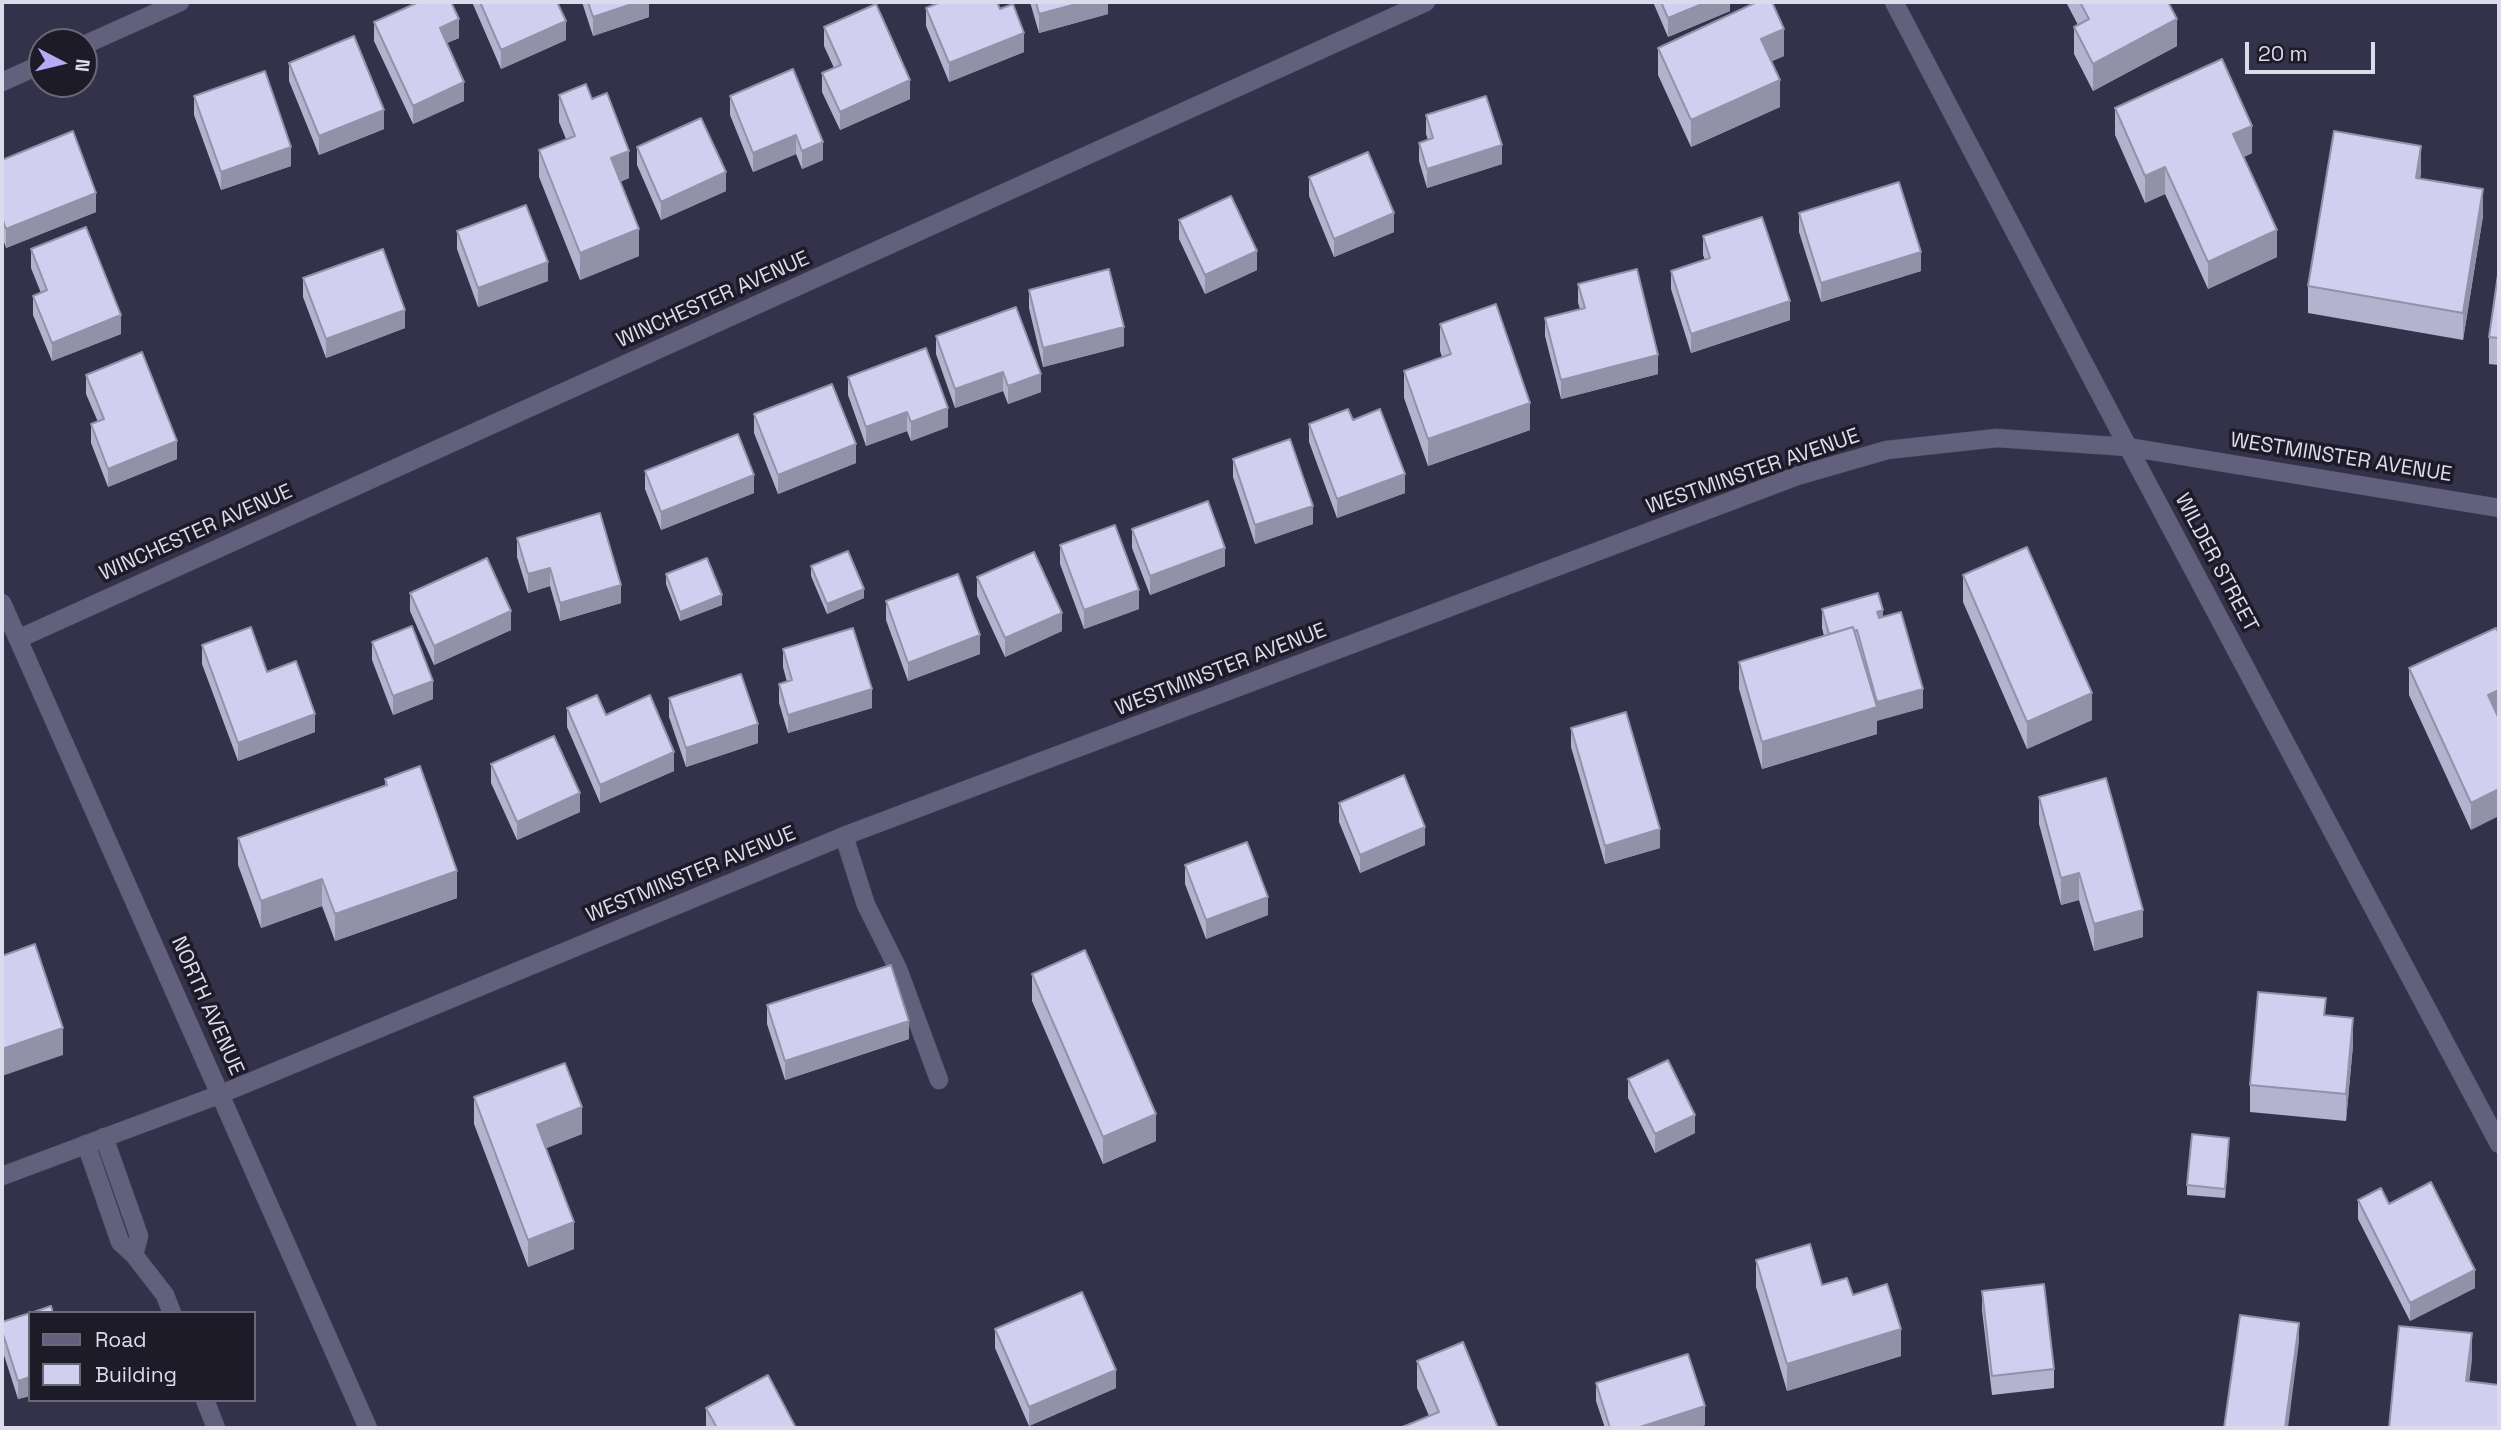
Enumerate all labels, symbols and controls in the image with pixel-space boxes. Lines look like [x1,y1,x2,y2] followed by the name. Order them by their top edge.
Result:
[28,28,98,98] north arrow
[2249,28,2378,72] scale bar
[2258,40,2308,67] text: 20 m
[69,58,96,73] text: N
[613,246,813,354] street label: WINCHESTER AVENUE
[1643,424,1863,520] street label: WESTMINSTER AVENUE
[2229,428,2453,488] street label: WESTMINSTER AVENUE
[96,479,296,587] street label: WINCHESTER AVENUE
[2169,489,2263,637] street label: WILDER STREET
[1112,618,1330,722] street label: WESTMINSTER AVENUE
[583,821,799,929] street label: WESTMINSTER AVENUE
[165,933,249,1079] street label: NORTH AVENUE
[28,1311,256,1402] legend
[95,1326,147,1353] text: Road
[95,1361,177,1388] text: Building

